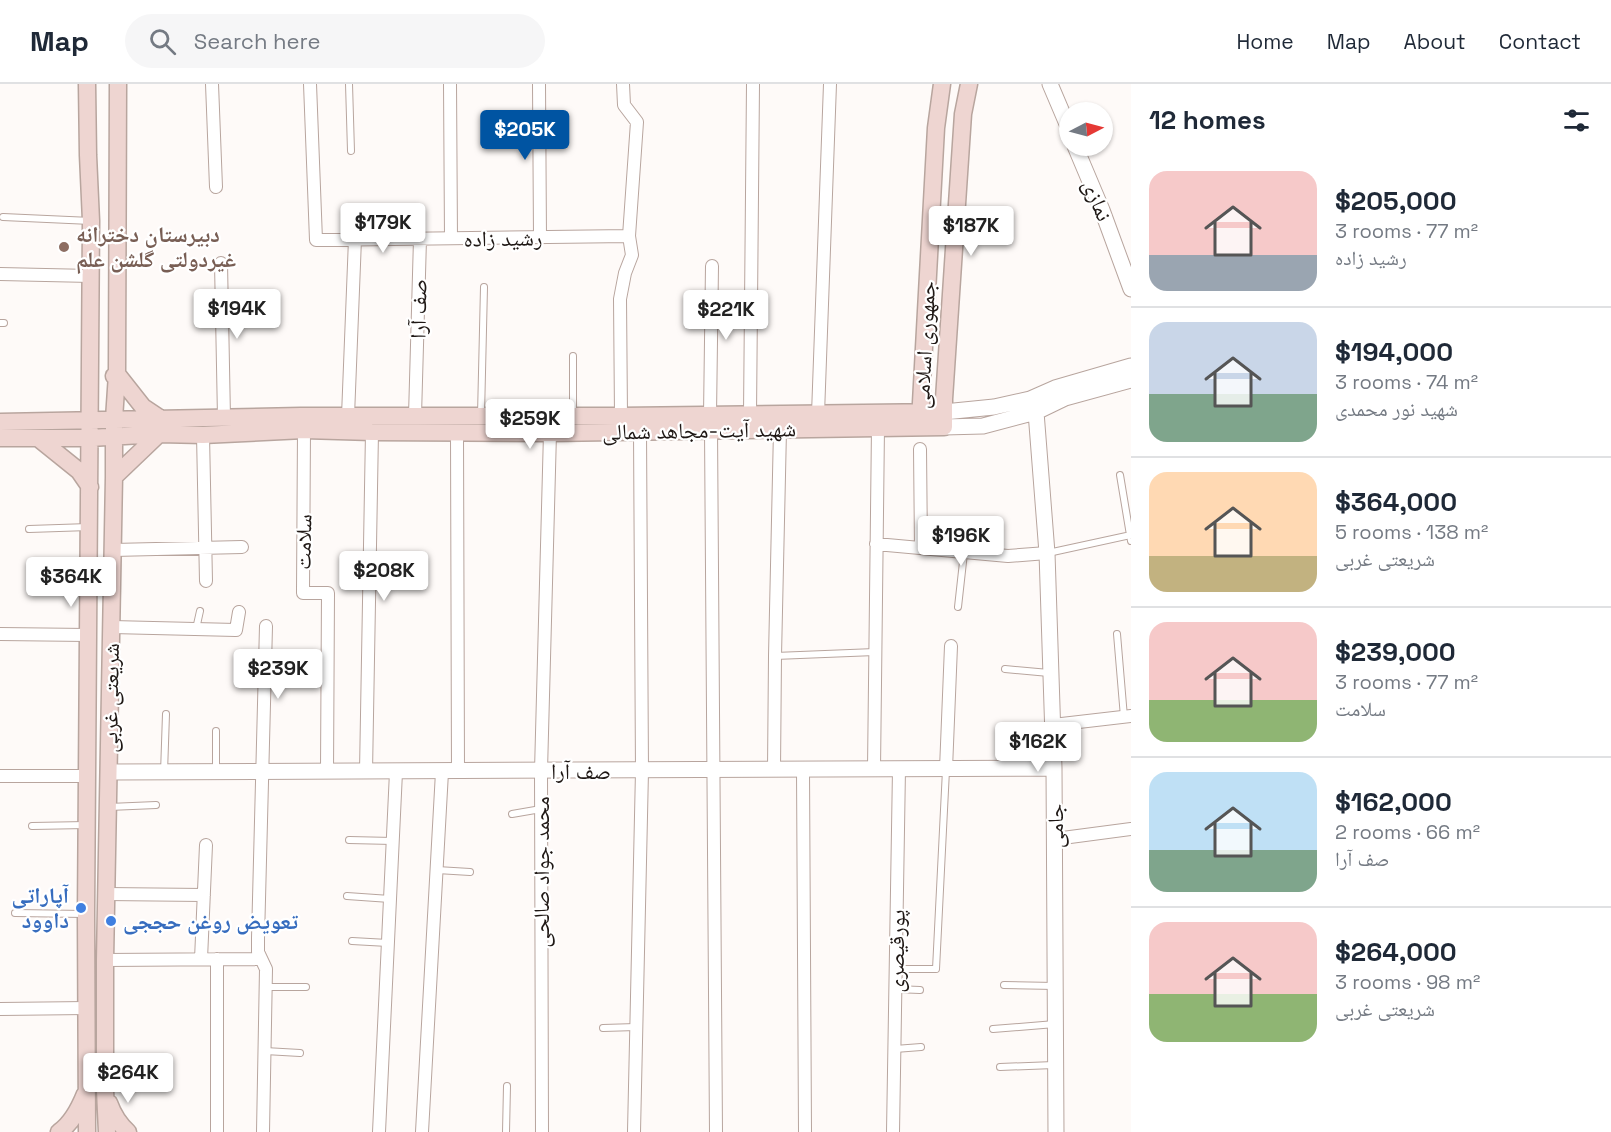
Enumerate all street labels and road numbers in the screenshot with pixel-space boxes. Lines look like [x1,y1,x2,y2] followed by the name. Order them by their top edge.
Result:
[1077,175,1119,225] street label: نمازی
[463,223,543,253] street label: رشید زاده
[403,279,433,339] street label: صف آرا
[907,280,941,410] street label: جمهوری اسلامی
[602,414,796,446] street label: شهید آیت-مجاهد شمالی
[289,514,317,570] street label: سلامت
[95,643,125,753] street label: شریعتی غربی
[551,757,611,785] street label: صف آرا
[527,796,555,948] street label: محمد جواد صالحی
[1041,804,1069,848] street label: جامی
[881,909,911,993] street label: پورقیصری

